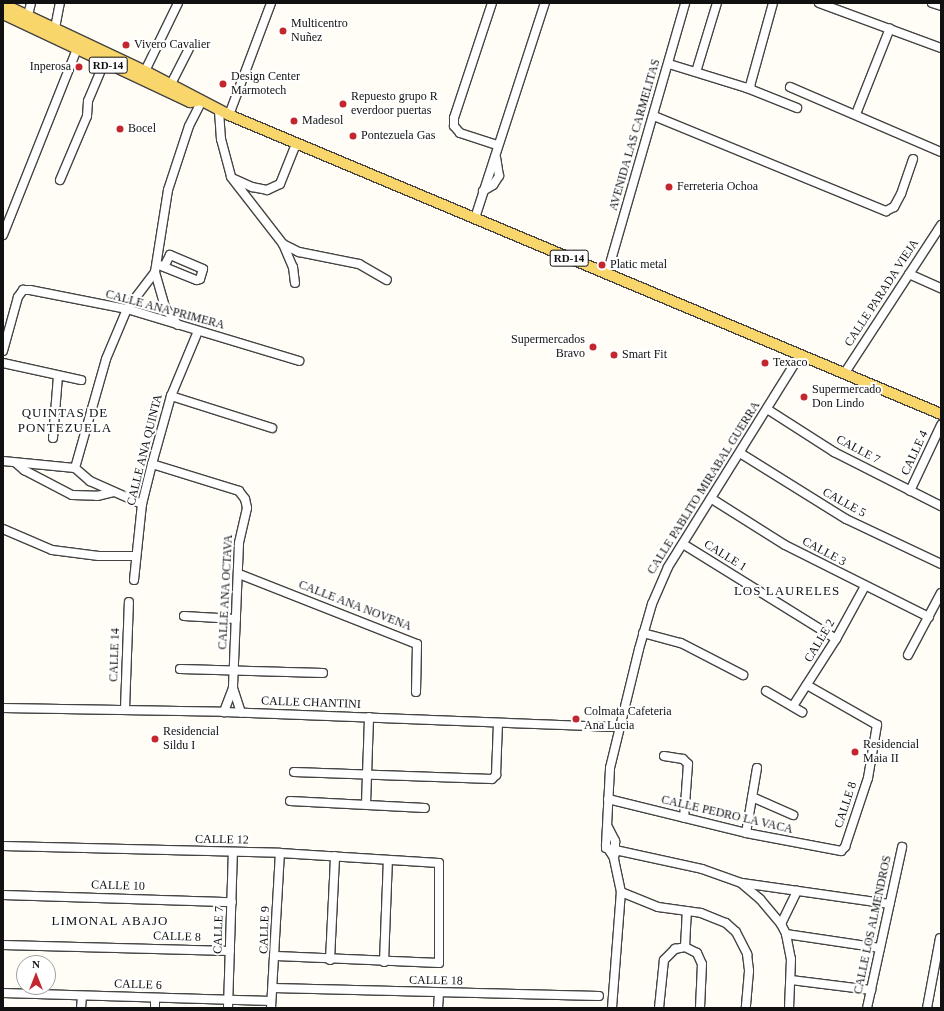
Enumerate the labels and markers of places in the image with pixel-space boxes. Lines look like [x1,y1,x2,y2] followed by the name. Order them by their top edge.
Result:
[291,17,348,45] place label: Multicentro Nuñez
[278,26,288,36] marker: Multicentro Nuñez
[134,38,210,52] place label: Vivero Cavalier
[121,40,131,50] marker: Vivero Cavalier
[30,60,71,74] place label: Inperosa
[74,62,84,72] marker: Inperosa
[231,70,300,98] place label: Design Center Marmotech
[218,79,228,89] marker: Design Center Marmotech
[351,90,438,118] place label: Repuesto grupo R everdoor puertas
[338,99,348,109] marker: Repuesto grupo R everdoor puertas
[302,114,343,128] place label: Madesol
[289,116,299,126] marker: Madesol
[128,122,156,136] place label: Bocel
[115,124,125,134] marker: Bocel
[361,129,435,143] place label: Pontezuela Gas
[348,131,358,141] marker: Pontezuela Gas
[677,180,758,194] place label: Ferreteria Ochoa
[664,182,674,192] marker: Ferreteria Ochoa
[610,258,667,272] place label: Platic metal
[597,260,607,270] marker: Platic metal
[511,333,585,361] place label: Supermercados Bravo
[588,342,598,352] marker: Supermercados Bravo
[622,348,667,362] place label: Smart Fit
[609,350,619,360] marker: Smart Fit
[773,356,807,370] place label: Texaco
[760,358,770,368] marker: Texaco
[812,383,881,411] place label: Supermercado Don Lindo
[799,392,809,402] marker: Supermercado Don Lindo
[584,705,672,733] place label: Colmata Cafeteria Ana Lucia
[571,714,581,724] marker: Colmata Cafeteria Ana Lucia
[163,725,219,753] place label: Residencial Sildu I
[150,734,160,744] marker: Residencial Sildu I
[863,738,919,766] place label: Residencial Maia II
[850,747,860,757] marker: Residencial Maia II

